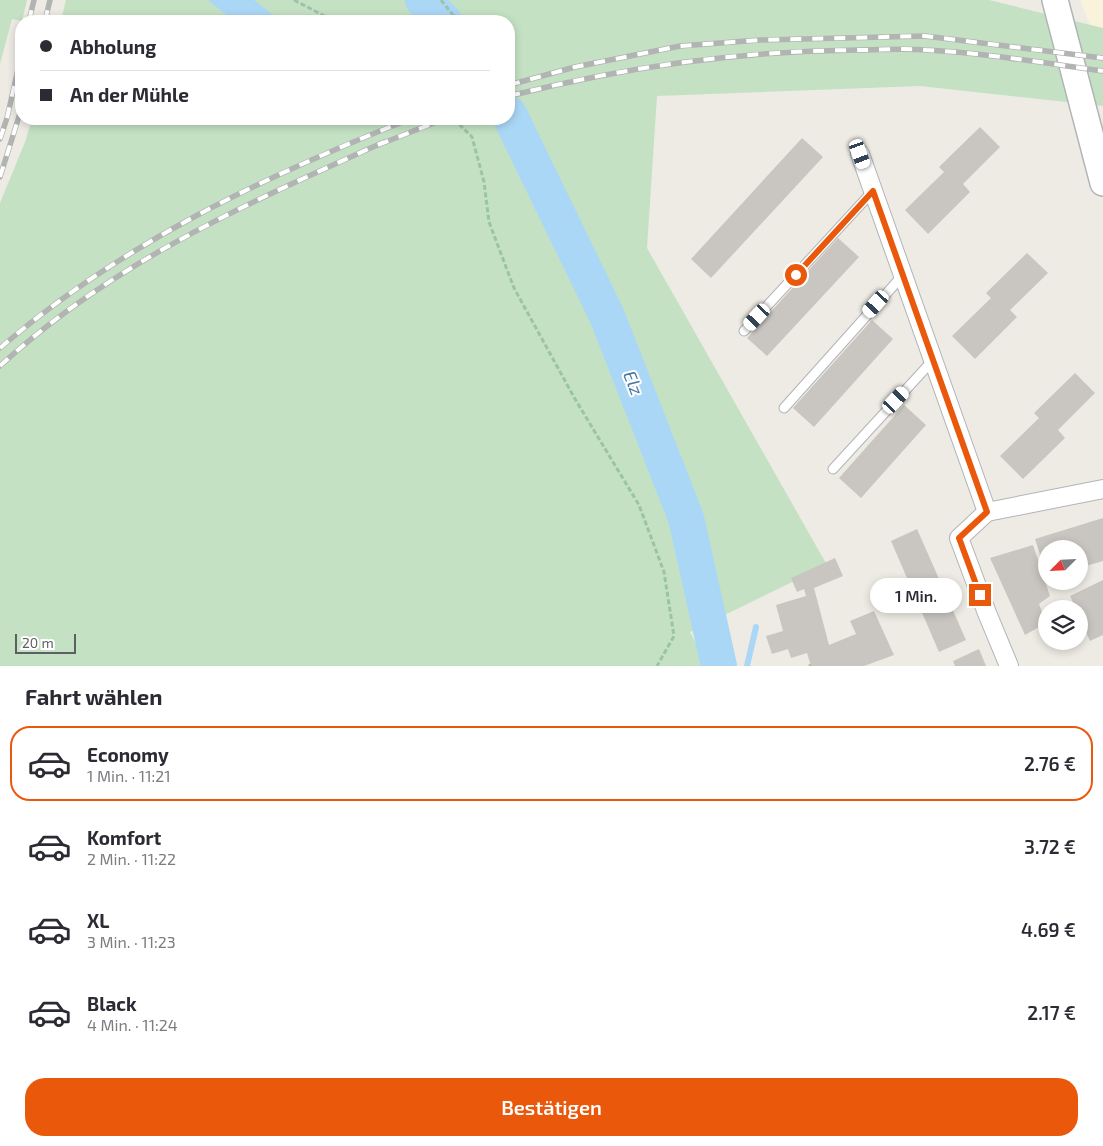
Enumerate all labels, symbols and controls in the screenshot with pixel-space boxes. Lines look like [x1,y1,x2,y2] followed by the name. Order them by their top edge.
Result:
[70,35,156,58] text: Abholung
[70,83,189,106] text: An der Mühle
[847,137,872,171] car
[785,264,807,286] route start
[860,288,891,320] car
[741,301,772,333] car
[619,367,649,398] water label: Elz
[880,384,911,416] car
[1038,540,1088,590] north arrow
[1038,540,1088,650] map controls
[870,578,962,612] callout: 1 Min.
[969,584,991,606] route end
[895,586,937,605] text: 1 Min.
[1038,600,1088,650] button: layers
[15,631,76,654] scale bar
[22,634,54,651] text: 20 m
[25,683,163,709] text: Fahrt wählen
[27,741,72,786] icon: car
[87,743,169,766] text: Economy
[1024,752,1076,775] text: 2.76 €
[87,766,171,785] text: 1 Min. · 11:21
[27,824,72,869] icon: car
[87,826,161,849] text: Komfort
[1024,835,1076,858] text: 3.72 €
[87,849,176,868] text: 2 Min. · 11:22
[27,907,72,952] icon: car
[87,909,109,932] text: XL
[1021,918,1076,941] text: 4.69 €
[87,932,176,951] text: 3 Min. · 11:23
[27,990,72,1035] icon: car
[87,992,137,1015] text: Black
[1027,1001,1076,1024] text: 2.17 €
[87,1015,178,1034] text: 4 Min. · 11:24
[25,1078,1078,1136] button: Bestätigen

